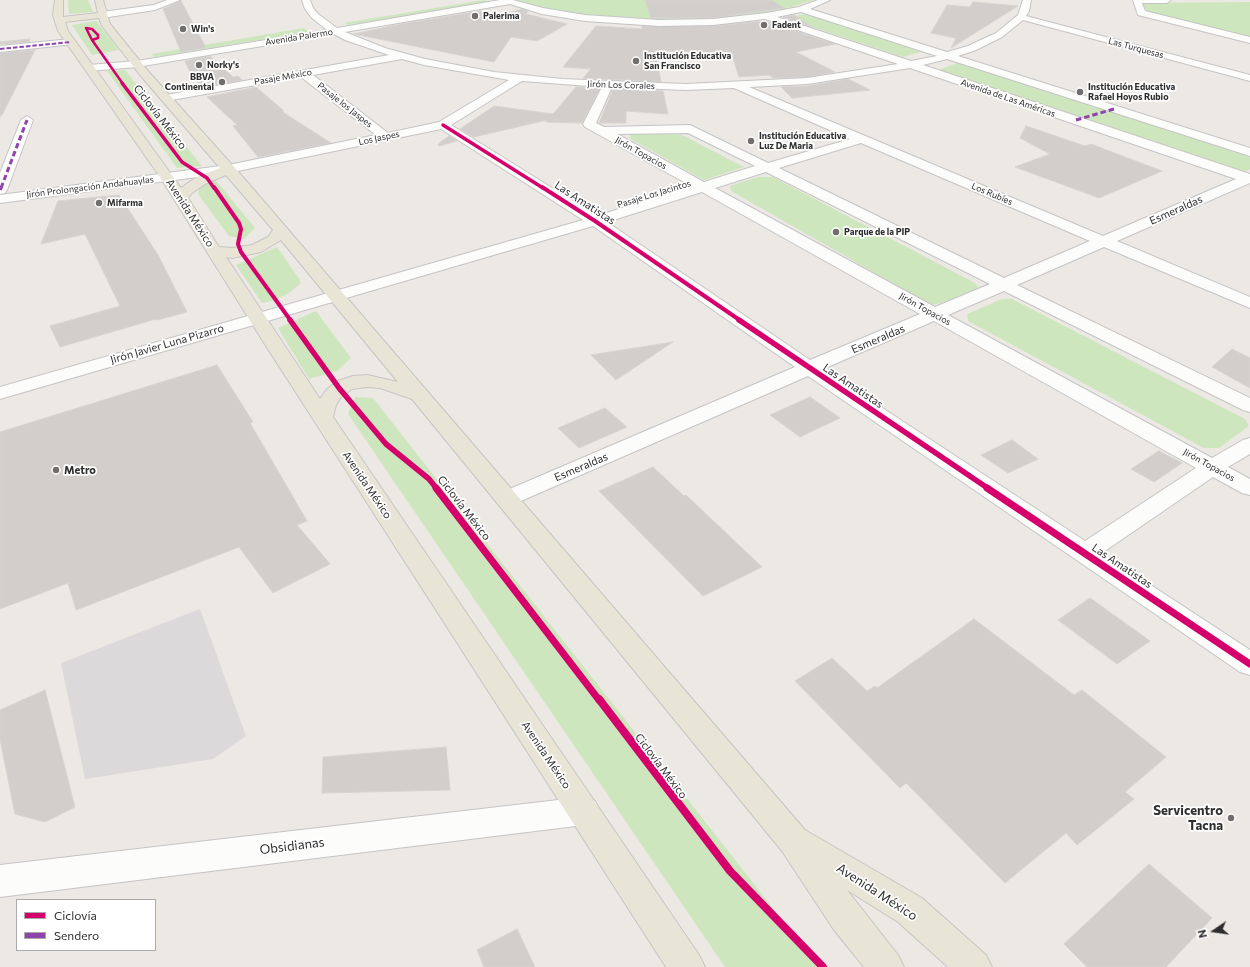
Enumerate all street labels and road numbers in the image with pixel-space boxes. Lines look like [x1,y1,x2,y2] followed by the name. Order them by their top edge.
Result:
[264,26,334,48] street label: Avenida Palermo
[1107,35,1165,61] street label: Las Turquesas
[253,67,313,87] street label: Pasaje México
[959,77,1057,119] street label: Avenida de Las Américas
[587,78,655,92] street label: Jirón Los Corales
[315,80,375,130] street label: Pasaje los Jaspes
[131,82,189,152] street label: Ciclovía México
[357,128,401,148] street label: Los Jaspes
[613,134,669,172] street label: Jirón Topacios
[26,174,154,200] street label: Jirón Prolongación Andahuaylas
[163,176,217,250] street label: Avenida México
[552,178,618,228] street label: Las Amatistas
[616,178,692,210] street label: Pasaje Los Jacintos
[970,180,1014,208] street label: Los Rubíes
[1147,192,1205,228] street label: Esmeraldas
[897,290,953,328] street label: Jirón Topacios
[109,321,225,367] street label: Jirón Javier Luna Pizarro
[849,322,907,356] street label: Esmeraldas
[820,361,886,411] street label: Las Amatistas
[1181,446,1237,484] street label: Jirón Topacios
[340,449,394,521] street label: Avenida México
[552,450,610,484] street label: Esmeraldas
[435,473,493,543] street label: Ciclovía México
[1089,541,1155,591] street label: Las Amatistas
[519,719,573,791] street label: Avenida México
[632,731,690,801] street label: Ciclovía México
[259,834,325,858] street label: Obsidianas
[834,860,920,924] street label: Avenida México

